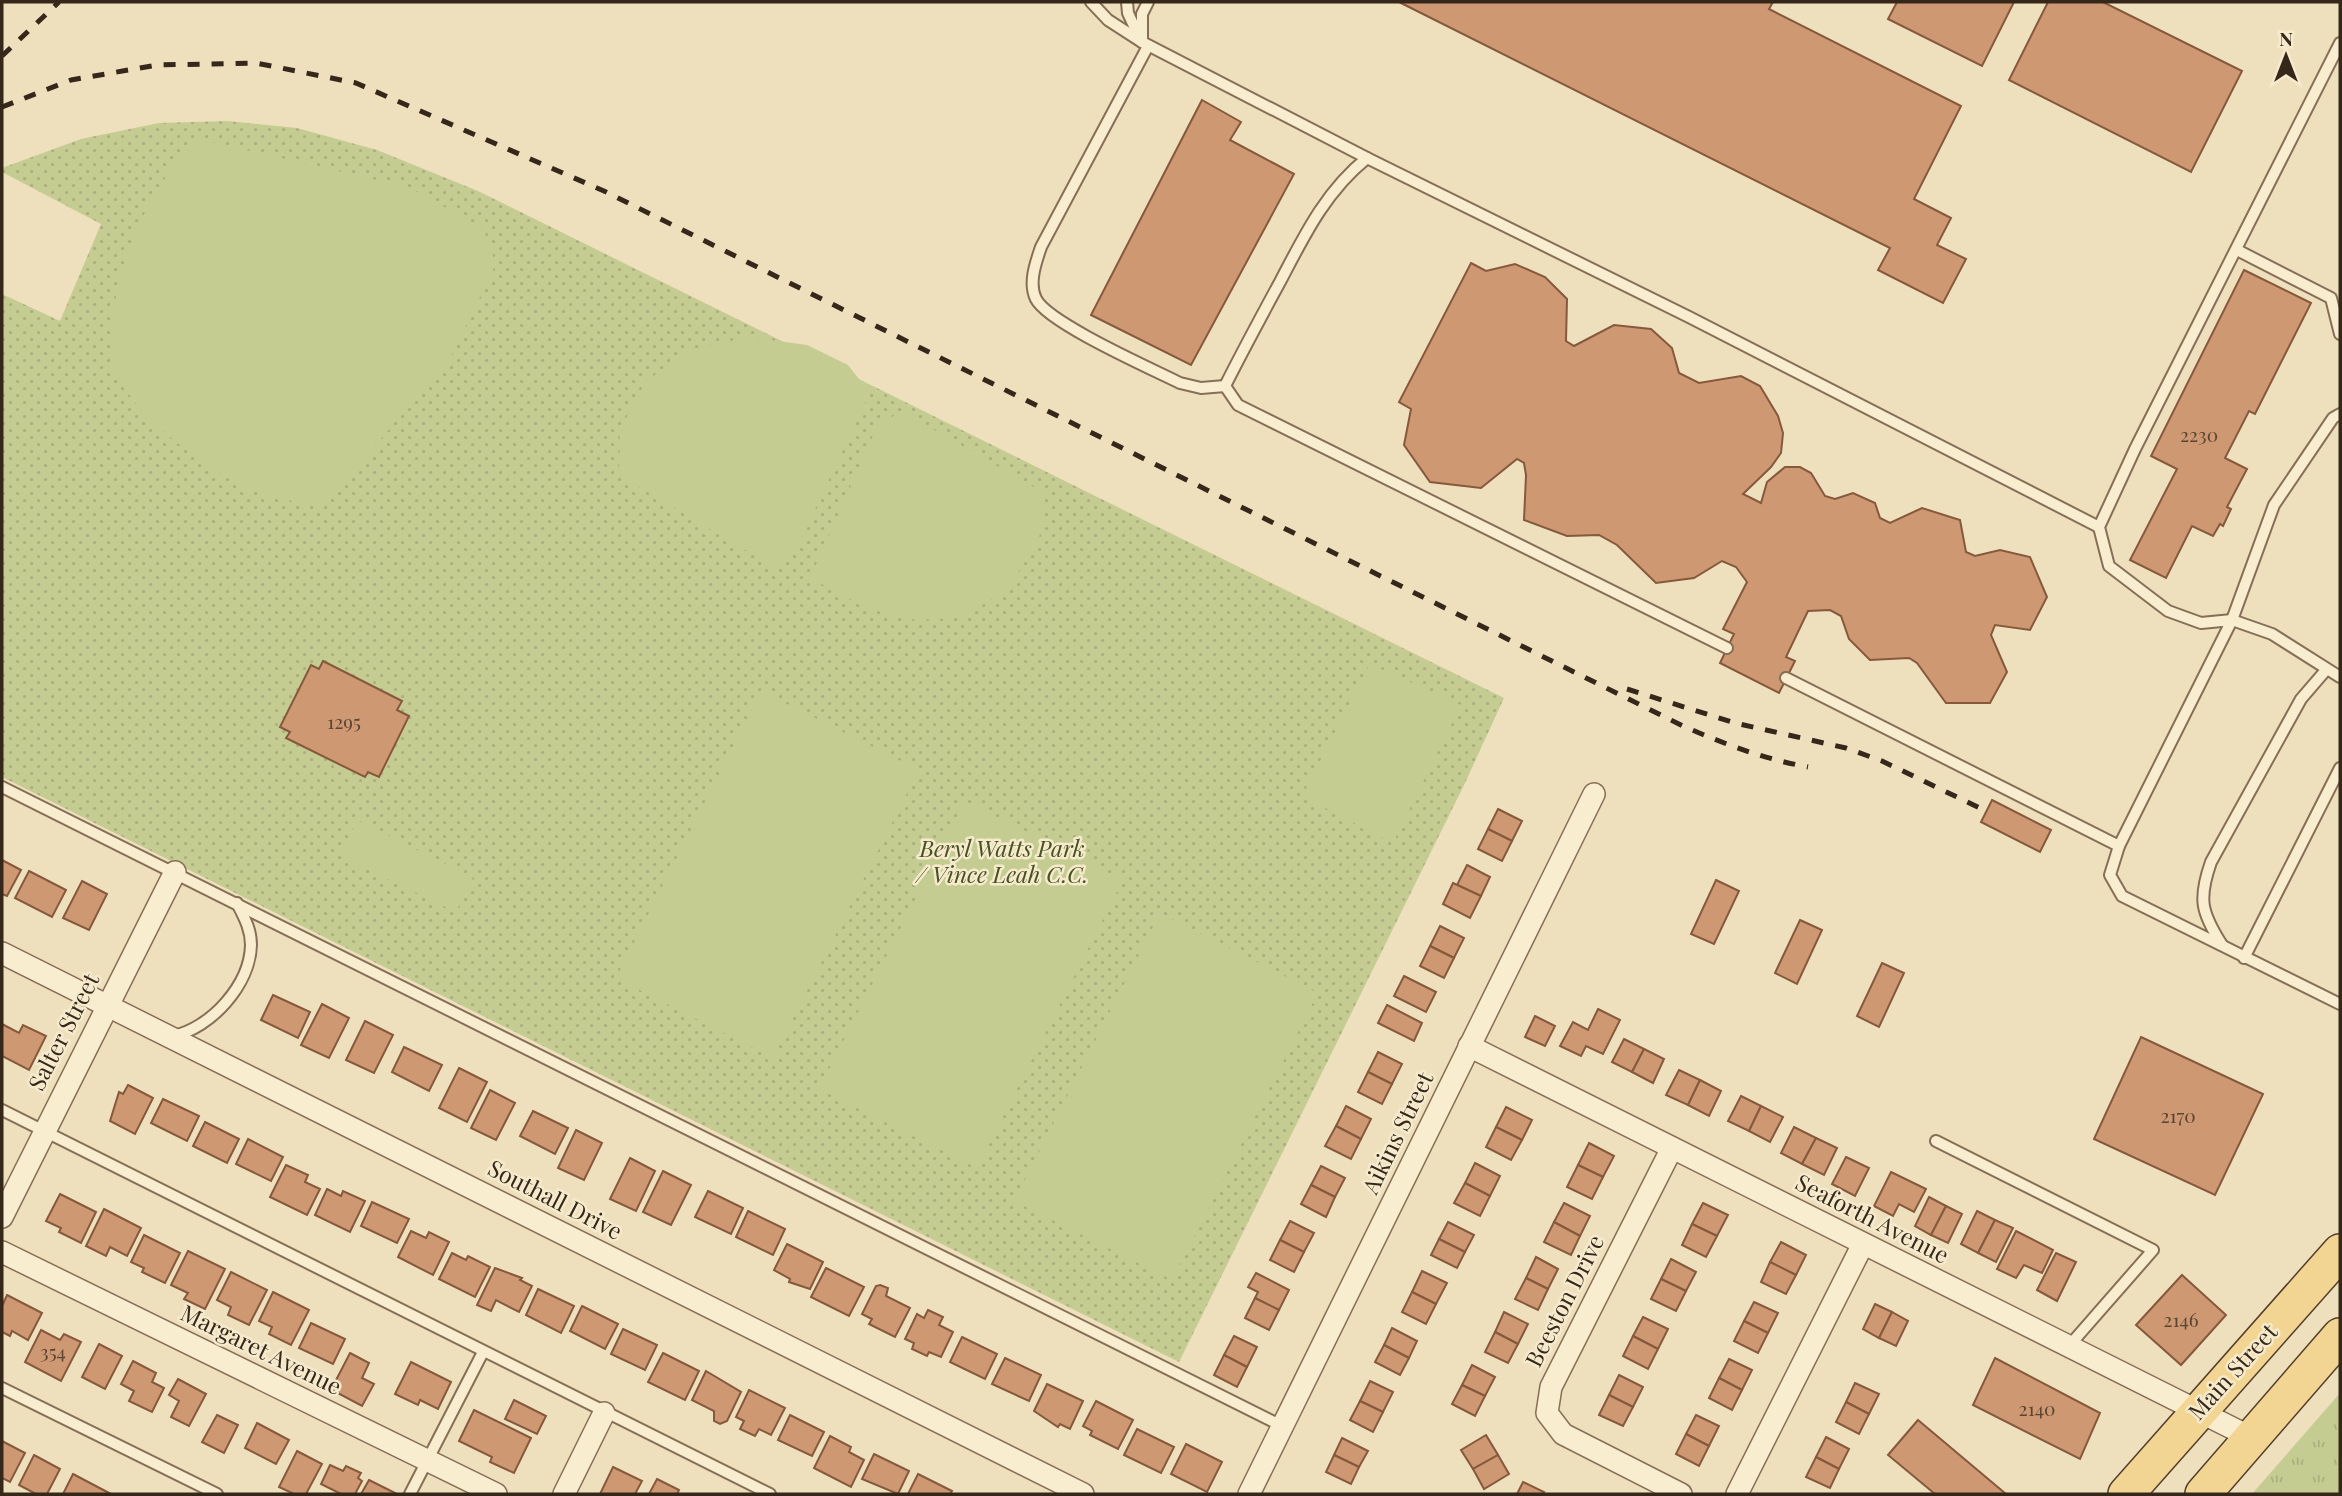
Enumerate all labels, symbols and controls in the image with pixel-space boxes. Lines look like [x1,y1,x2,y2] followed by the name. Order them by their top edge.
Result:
[2251,21,2321,91] north arrow
[2279,25,2293,51] text: N
[2180,421,2218,447] house number: 2230
[327,708,361,734] house number: 1295
[915,832,1088,889] park label: Beryl Watts Park / Vince Leah C.C.
[20,967,106,1095] street label: Salter Street
[1353,1065,1440,1199] street label: Aikins Street
[2160,1102,2196,1128] house number: 2170
[483,1152,628,1246] street label: Southall Drive
[1791,1166,1955,1270] street label: Seaforth Avenue
[1517,1229,1610,1372] street label: Beeston Drive
[176,1296,347,1401] street label: Margaret Avenue
[2163,1306,2199,1332] house number: 2146
[2180,1316,2284,1426] street label: Main Street
[40,1338,66,1364] house number: 354
[2019,1395,2055,1421] house number: 2140

